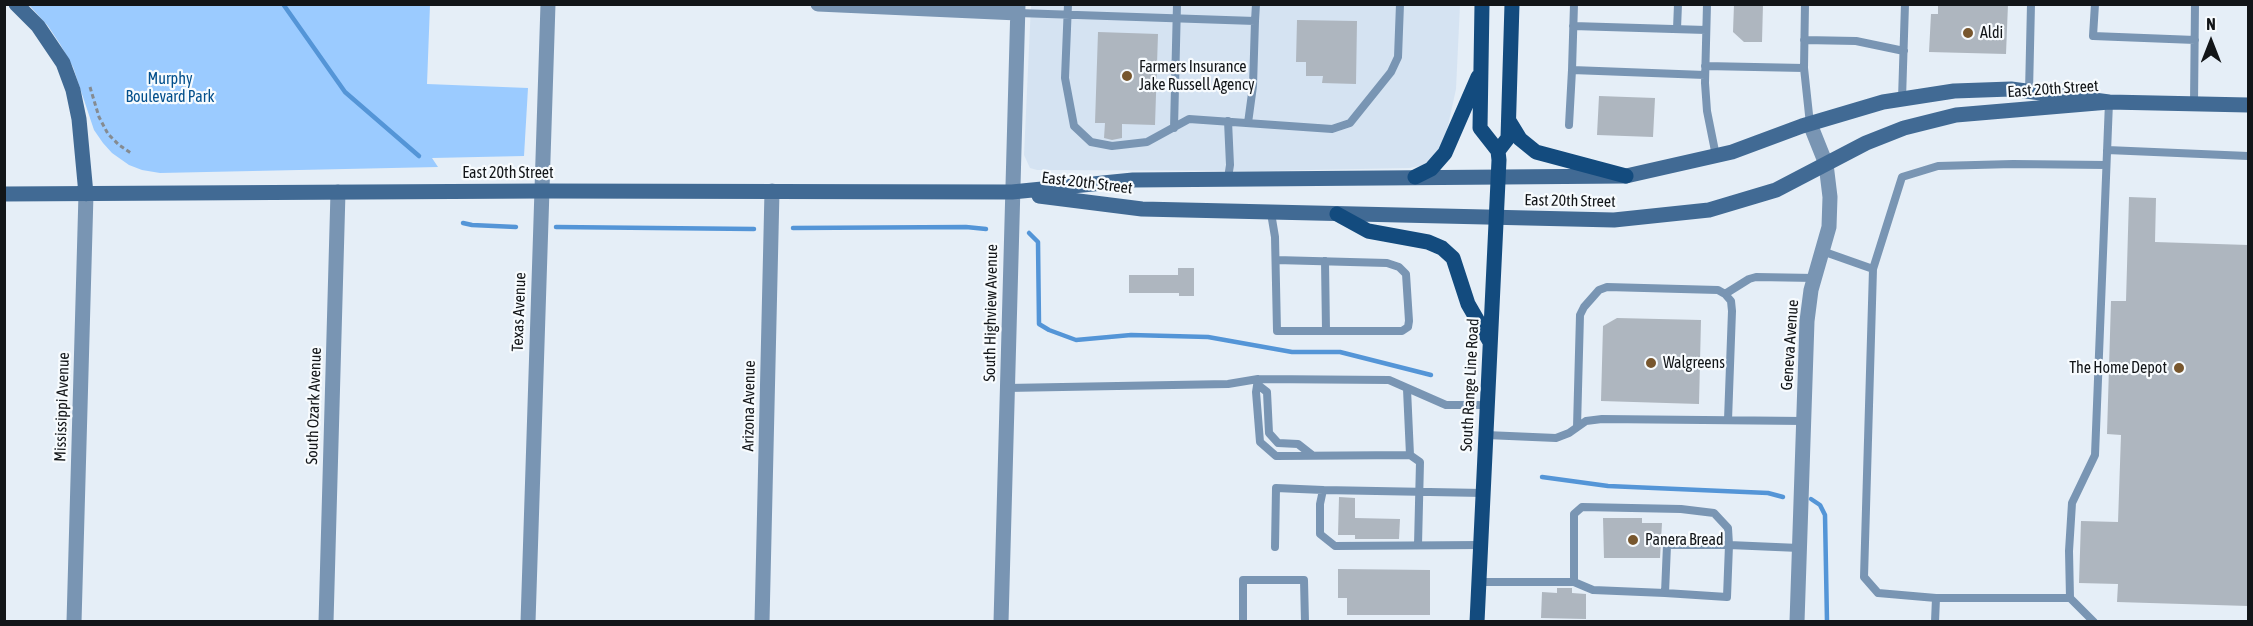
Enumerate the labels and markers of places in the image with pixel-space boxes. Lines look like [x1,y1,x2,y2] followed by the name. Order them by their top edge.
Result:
[1980,23,2003,43] place label: Aldi
[1961,26,1975,40] marker: Aldi
[1139,57,1255,95] place label: Farmers Insurance Jake Russell Agency
[1120,69,1134,83] marker: Farmers Insurance Jake Russell Agency
[1663,353,1725,373] place label: Walgreens
[1644,356,1658,370] marker: Walgreens
[2069,358,2167,378] place label: The Home Depot
[2172,361,2186,375] marker: The Home Depot
[1645,530,1724,550] place label: Panera Bread
[1626,533,1640,547] marker: Panera Bread

